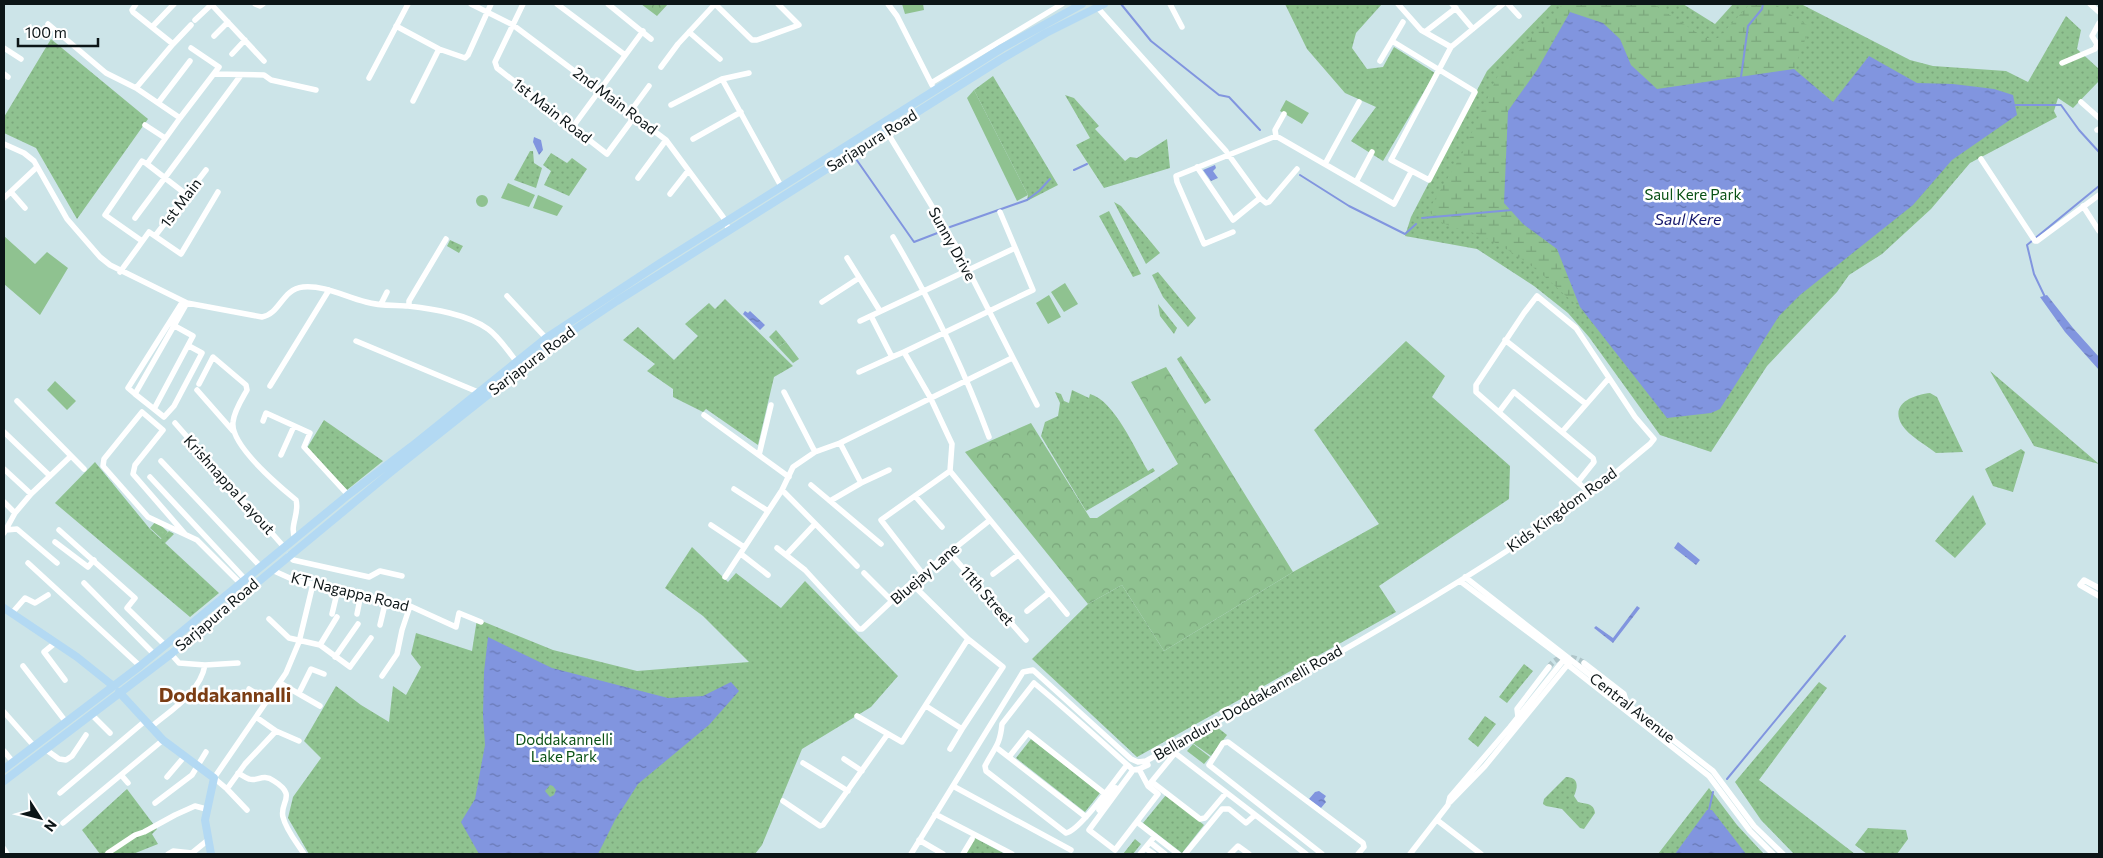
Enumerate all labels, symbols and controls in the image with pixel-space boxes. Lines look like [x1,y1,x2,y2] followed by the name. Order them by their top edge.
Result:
[18,15,98,47] scale bar
[25,23,67,41] text: 100 m
[570,63,661,138] street label: 2nd Main Road
[510,74,595,146] street label: 1st Main Road
[823,105,920,175] street label: Sarjapura Road
[156,174,204,230] street label: 1st Main
[1644,185,1742,203] park label: Saul Kere Park
[925,204,980,283] street label: Sunny Drive
[1655,209,1722,228] water label: Saul Kere
[485,322,578,398] street label: Sarjapura Road
[180,431,279,538] street label: Krishnappa Layout
[1503,463,1620,555] street label: Kids Kingdom Road
[886,539,962,608] street label: Bluejay Lane
[957,562,1018,629] street label: 11th Street
[289,568,411,614] street label: KT Nagappa Road
[171,574,262,654] street label: Sarjapura Road
[1150,641,1345,764] street label: Bellanduru-Doddakannelli Road
[1586,668,1679,746] street label: Central Avenue
[159,682,291,706] district label: Doddakannalli
[515,730,613,765] park label: Doddakannelli Lake Park
[15,793,65,843] north arrow
[41,817,61,835] text: N

